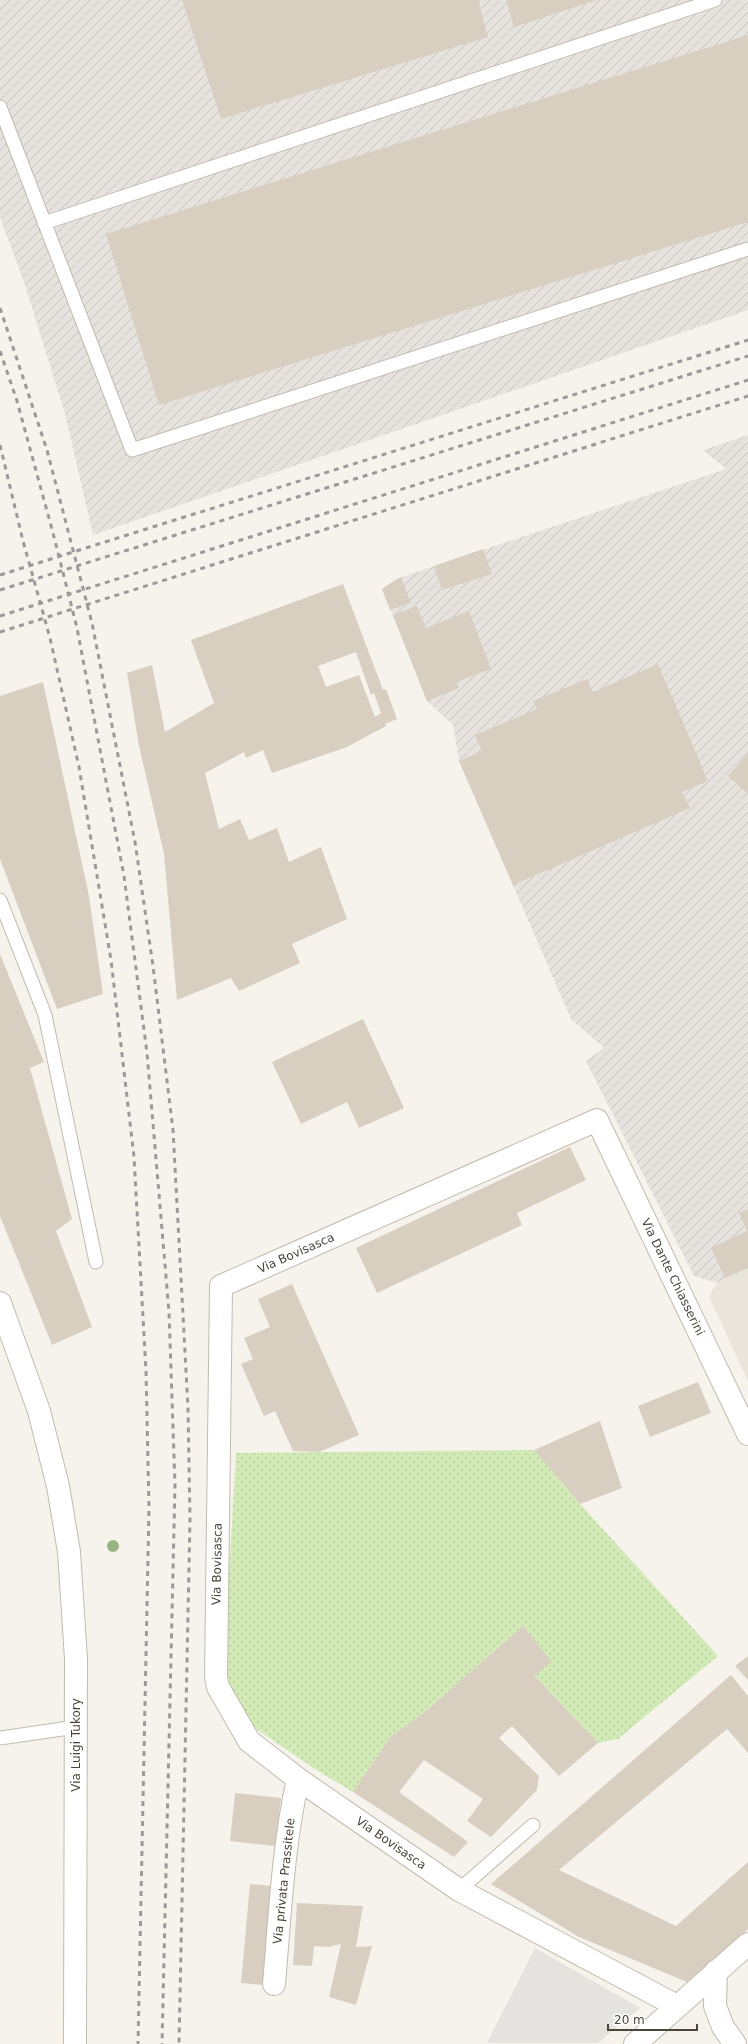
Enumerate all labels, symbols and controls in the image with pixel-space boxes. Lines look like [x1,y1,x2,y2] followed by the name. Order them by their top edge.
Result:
[639,1216,707,1338] street label: Via Dante Chiasserini
[256,1230,336,1276] street label: Via Bovisasca
[209,1523,225,1605] street label: Via Bovisasca
[69,1698,83,1792] street label: Via Luigi Tukory
[353,1814,429,1872] street label: Via Bovisasca
[270,1817,298,1945] street label: Via privata Prassitele
[608,2006,697,2032] scale bar
[614,2013,645,2027] text: 20 m

